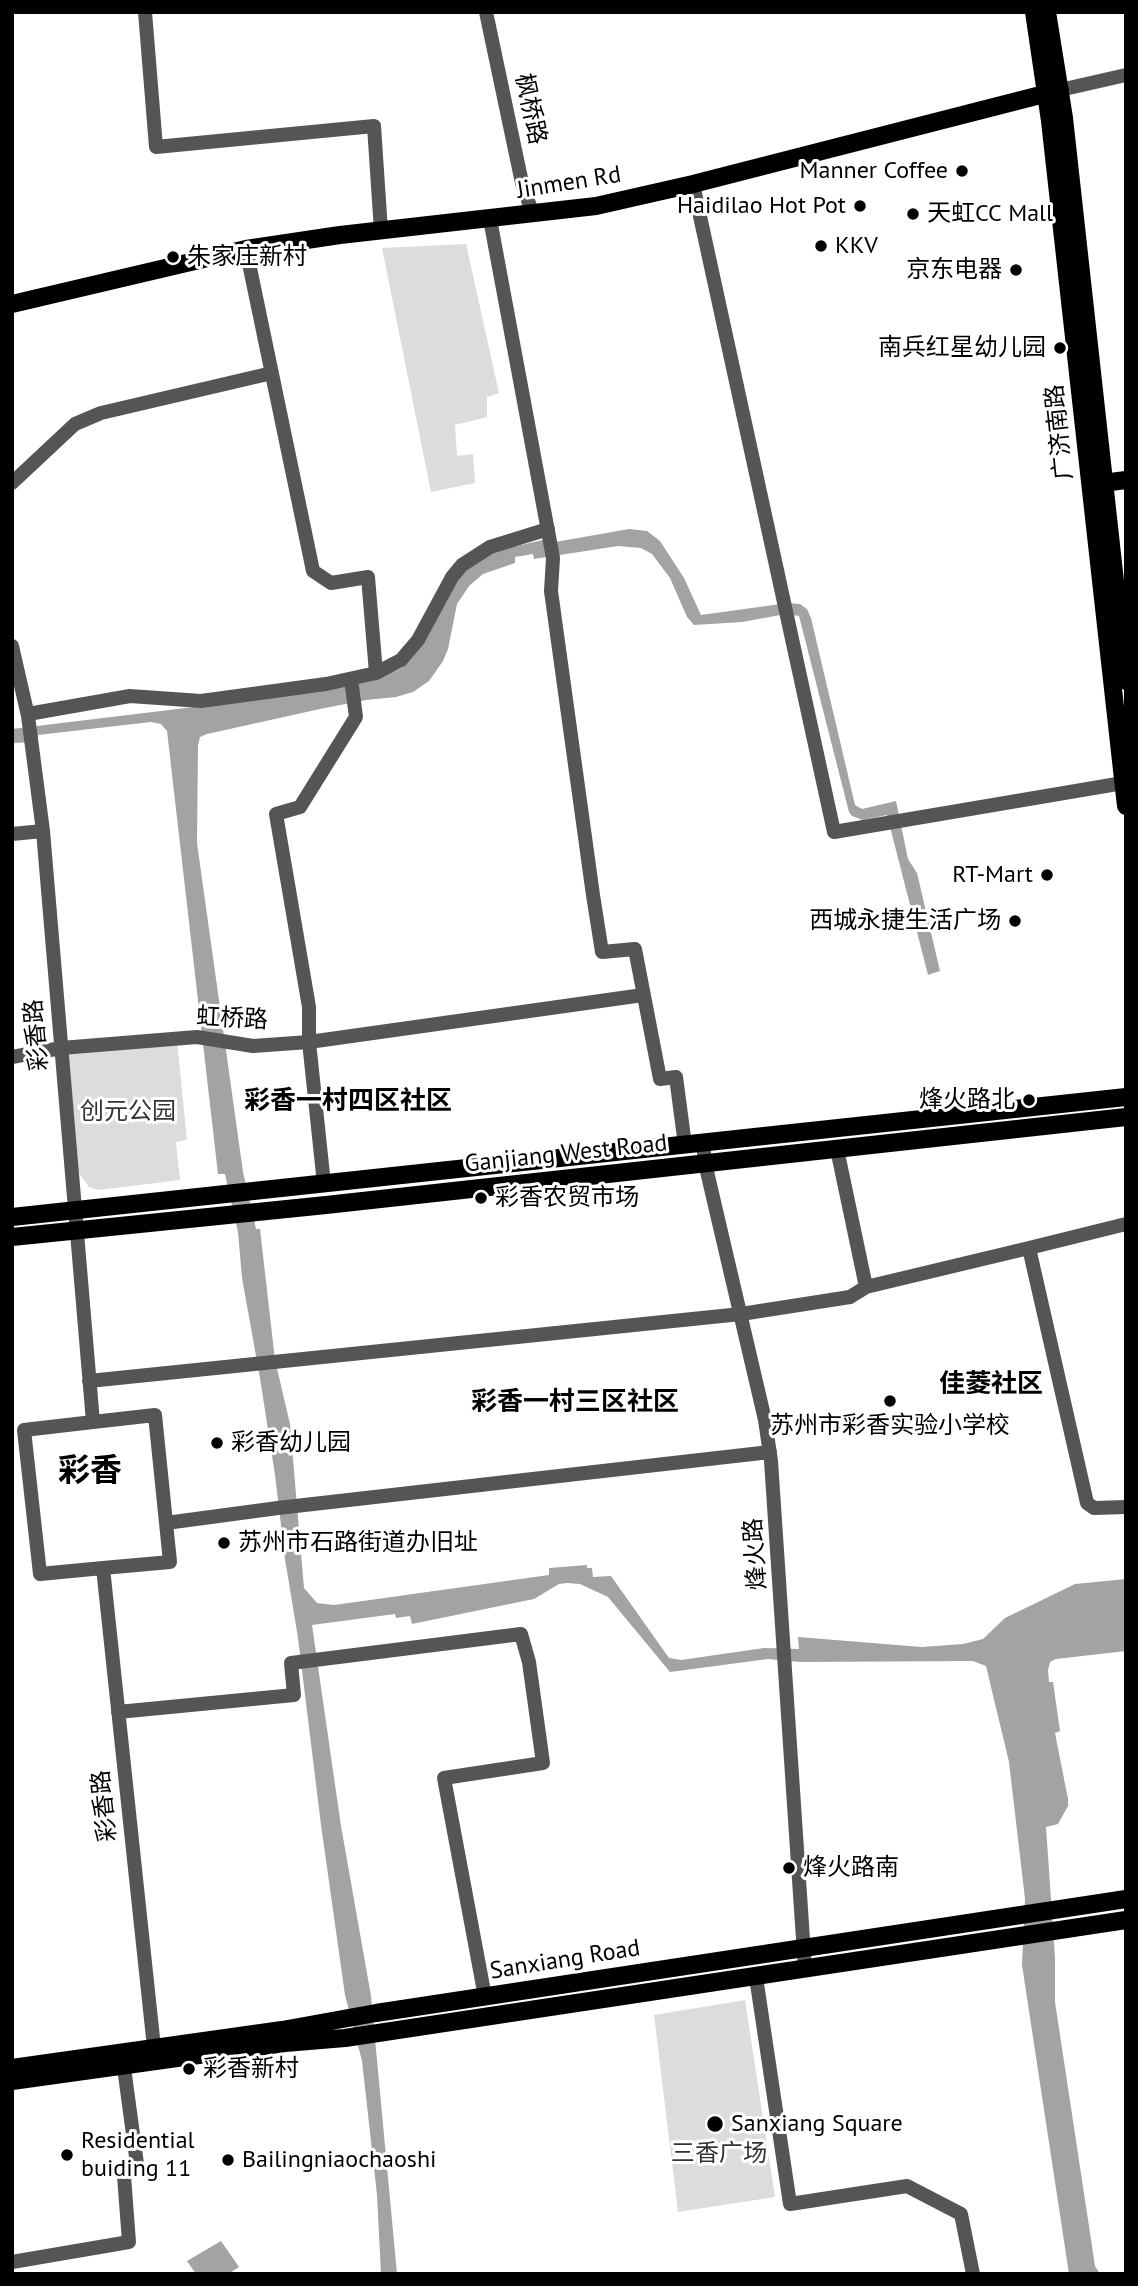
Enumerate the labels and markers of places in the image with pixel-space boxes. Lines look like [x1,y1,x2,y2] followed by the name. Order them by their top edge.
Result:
[799,157,948,185] place label: Manner Coffee
[954,163,970,179] marker: Manner Coffee
[677,192,846,220] place label: Haidilao Hot Pot
[852,198,868,214] marker: Haidilao Hot Pot
[927,200,1053,228] place label: 天虹CC Mall
[905,206,921,222] marker: 天虹CC Mall
[835,232,878,260] place label: KKV
[813,238,829,254] marker: KKV
[187,243,307,271] place label: 朱家庄新村
[165,249,181,265] marker: 朱家庄新村
[906,256,1002,284] place label: 京东电器
[1008,262,1024,278] marker: 京东电器
[878,334,1046,362] place label: 南兵红星幼儿园
[1052,340,1068,356] marker: 南兵红星幼儿园
[952,861,1033,889] place label: RT-Mart
[1039,867,1055,883] marker: RT-Mart
[809,907,1001,935] place label: 西城永捷生活广场
[1007,913,1023,929] marker: 西城永捷生活广场
[919,1086,1015,1114] place label: 烽火路北
[1021,1092,1037,1108] marker: 烽火路北
[495,1184,639,1212] place label: 彩香农贸市场
[473,1190,489,1206] marker: 彩香农贸市场
[882,1393,898,1409] marker: 苏州市彩香实验小学校
[770,1412,1010,1440] place label: 苏州市彩香实验小学校
[231,1429,351,1457] place label: 彩香幼儿园
[209,1435,225,1451] marker: 彩香幼儿园
[238,1529,478,1557] place label: 苏州市石路街道办旧址
[216,1535,232,1551] marker: 苏州市石路街道办旧址
[803,1854,899,1882] place label: 烽火路南
[781,1860,797,1876] marker: 烽火路南
[203,2055,299,2083] place label: 彩香新村
[181,2061,197,2077] marker: 彩香新村
[731,2110,903,2138] place label: Sanxiang Square
[705,2114,725,2134] marker: Sanxiang Square
[81,2127,195,2183] place label: Residential buiding 11
[242,2146,437,2174] place label: Bailingniaochaoshi
[59,2147,75,2163] marker: Residential buiding 11
[220,2152,236,2168] marker: Bailingniaochaoshi

